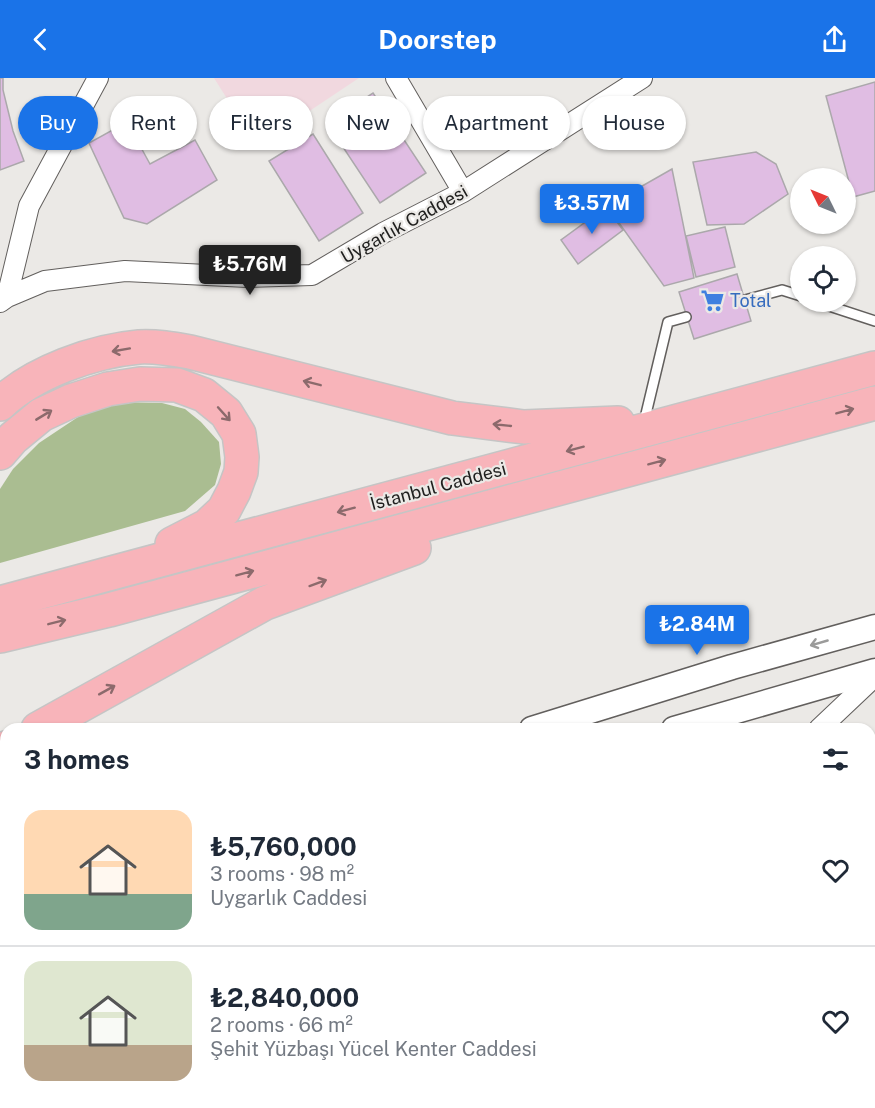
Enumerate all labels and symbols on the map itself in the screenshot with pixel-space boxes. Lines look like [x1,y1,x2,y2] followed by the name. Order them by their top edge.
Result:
[790,168,856,234] north arrow
[337,180,471,268] street label: Uygarlık Caddesi
[543,184,641,235] pin: ₺3.57M
[201,245,299,296] pin: ₺5.76M
[699,287,725,313] supermarket icon: Total
[730,290,772,311] place label: Total
[112,345,132,356] one-way arrow
[303,377,322,388] one-way arrow
[835,405,854,416] one-way arrow
[217,406,231,421] one-way arrow
[35,408,52,420] one-way arrow
[493,419,512,430] one-way arrow
[566,444,585,456] one-way arrow
[647,456,666,468] one-way arrow
[368,457,508,514] street label: İstanbul Caddesi
[337,505,356,517] one-way arrow
[236,567,255,578] one-way arrow
[308,577,327,588] one-way arrow
[648,605,746,656] pin: ₺2.84M
[47,616,66,628] one-way arrow
[810,638,829,649] one-way arrow
[98,684,115,696] one-way arrow

